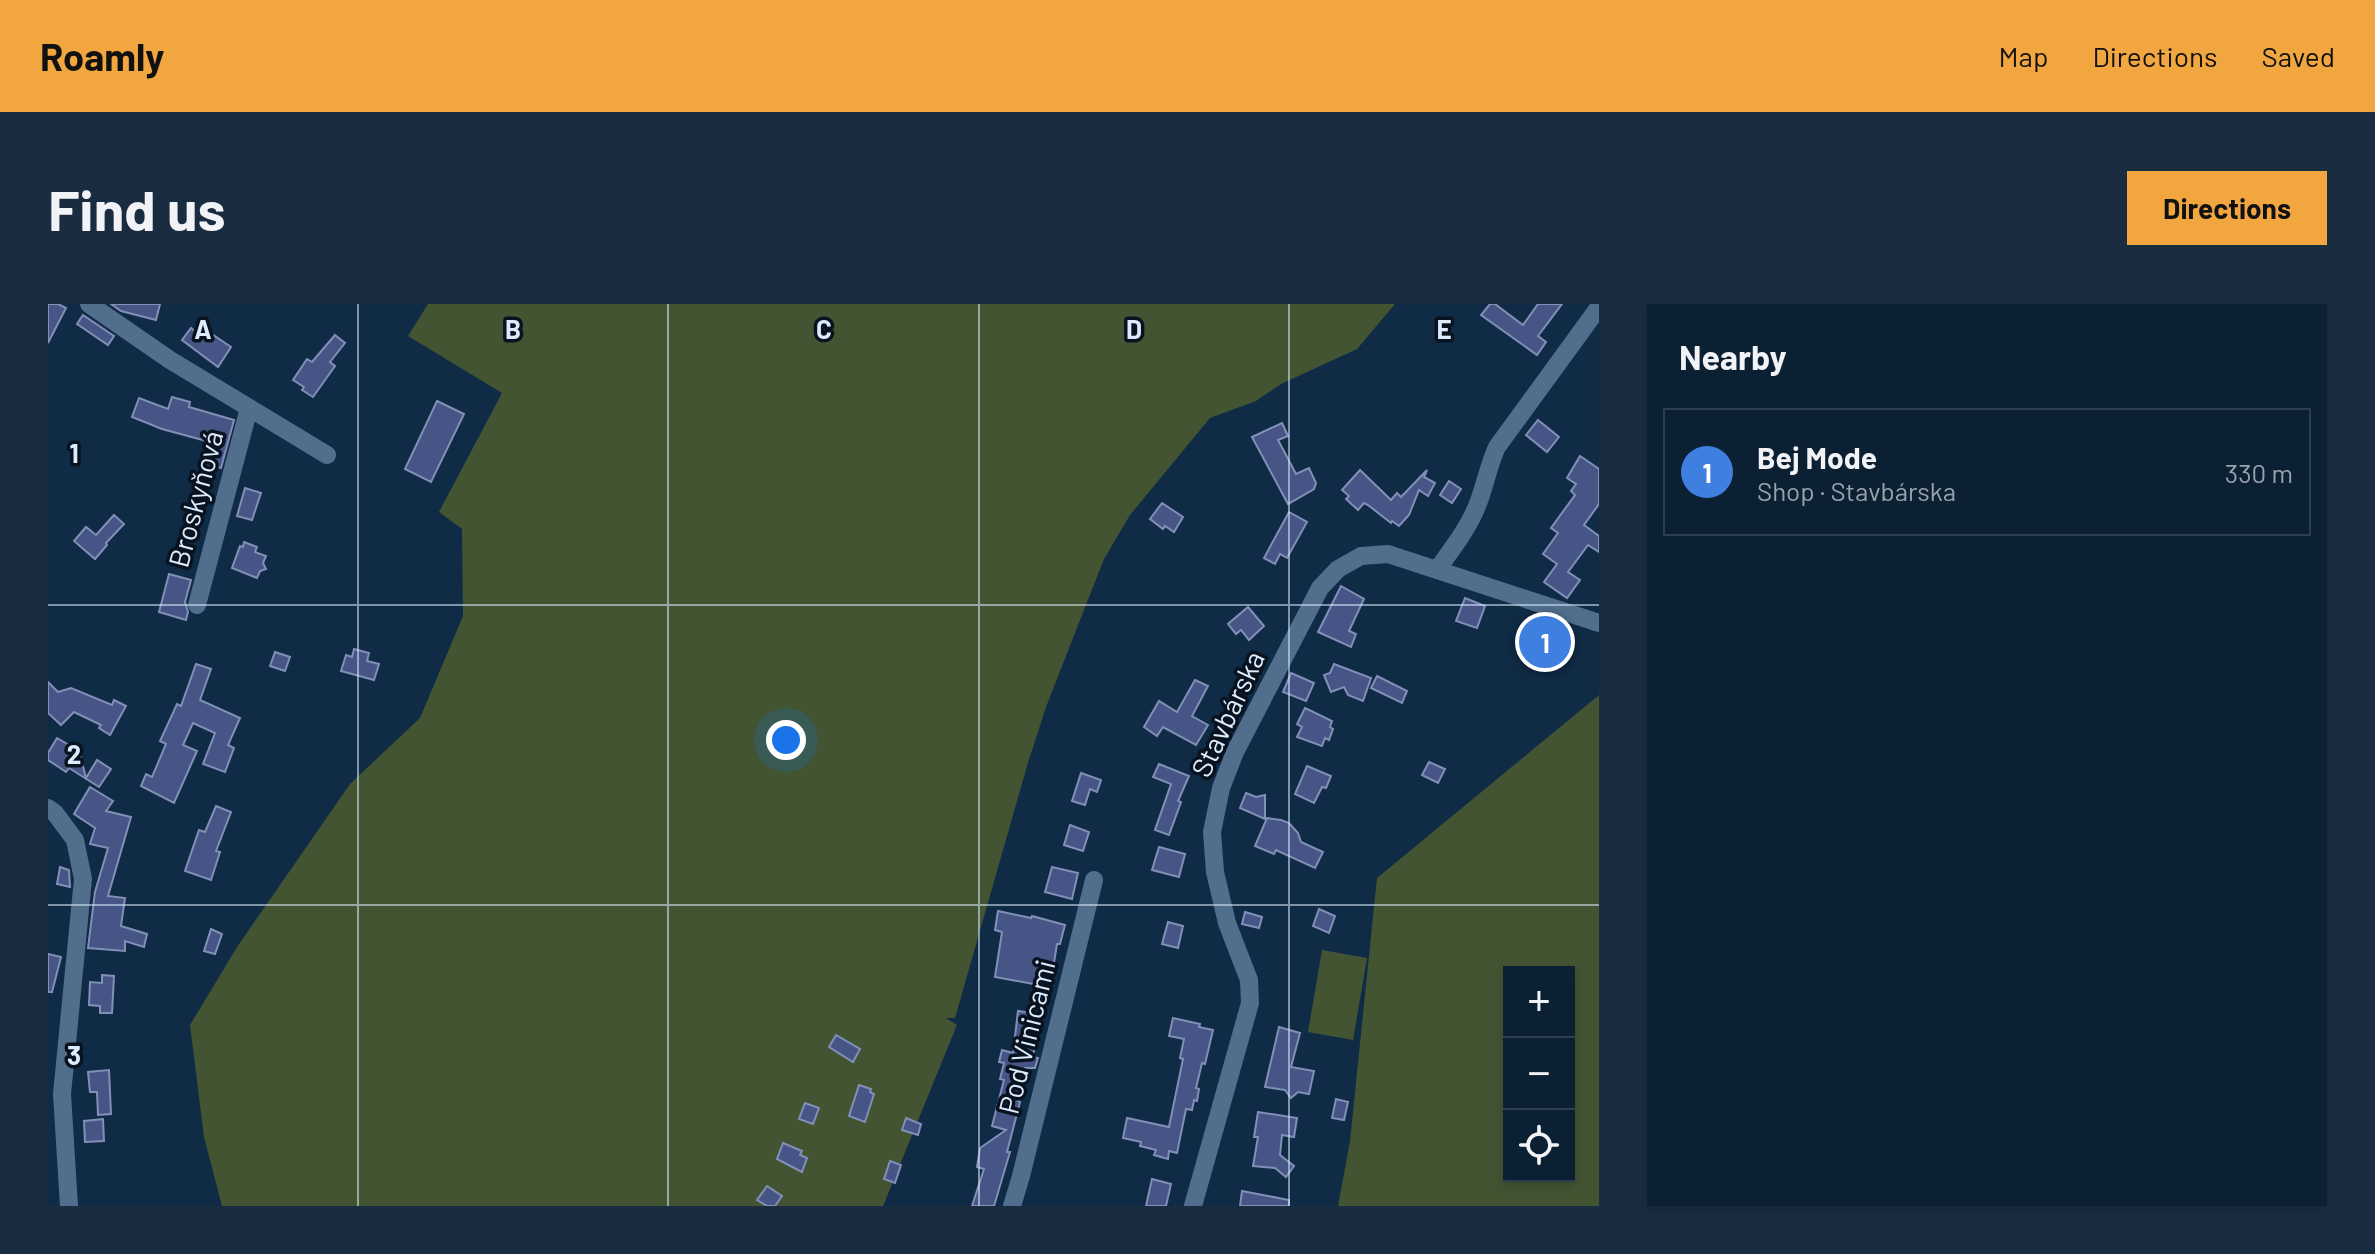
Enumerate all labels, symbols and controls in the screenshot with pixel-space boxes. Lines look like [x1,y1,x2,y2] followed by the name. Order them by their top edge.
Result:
[40,33,164,79] text: Roamly
[1999,39,2048,73] text: Map
[2092,39,2218,73] text: Directions
[2262,39,2335,73] text: Saved
[2127,171,2327,245] button: Directions
[48,175,226,242] text: Find us
[194,313,212,344] text: A
[505,313,521,344] text: B
[816,313,832,344] text: C
[1126,313,1142,344] text: D
[1436,313,1452,344] text: E
[1679,336,1787,377] text: Nearby
[160,427,230,571] street label: Broskyňová
[69,437,79,468] text: 1
[1757,439,1877,475] text: Bej Mode
[1702,457,1712,488] text: 1
[2225,457,2293,488] text: 330 m
[1757,475,1956,506] text: Shop · Stavbárska
[1519,612,1571,672] pin: 1
[1183,645,1271,782] street label: Stavbárska
[766,720,806,760] your location
[67,738,81,769] text: 2
[991,956,1062,1117] street label: Pod Vinicami
[1503,966,1575,1182] map controls
[1503,966,1575,1038] button: +
[1503,1038,1575,1110] button: −
[67,1039,81,1070] text: 3
[1503,1110,1575,1182] button: locate

